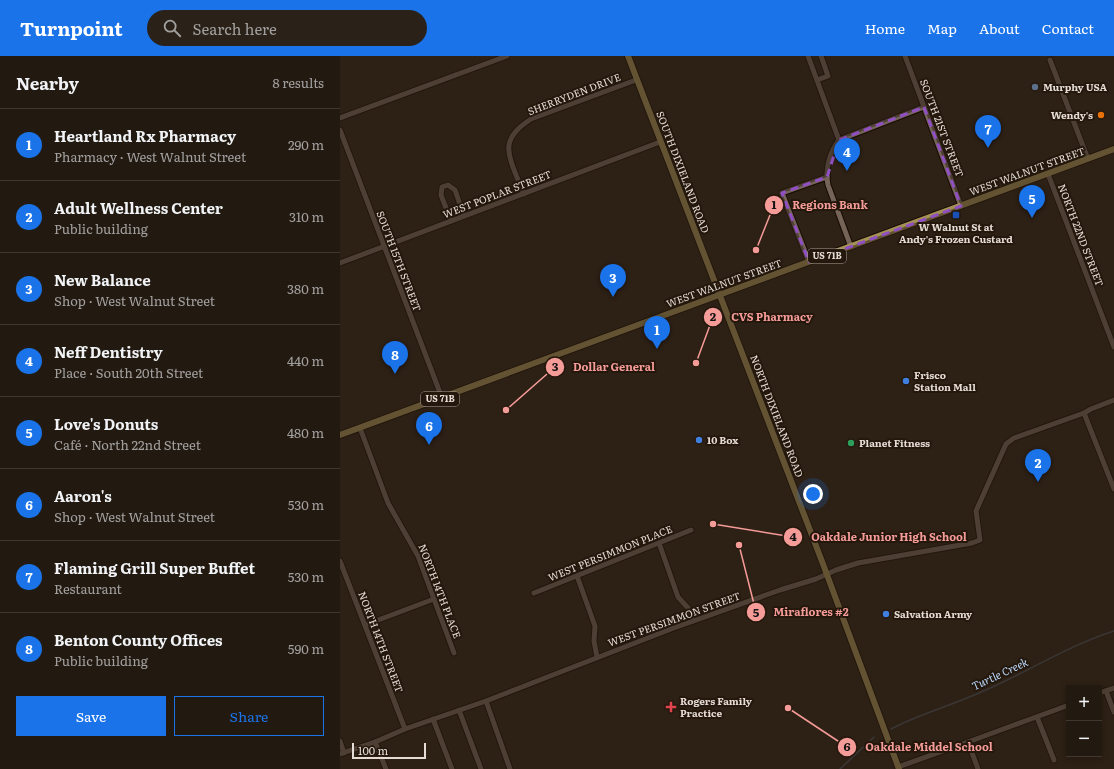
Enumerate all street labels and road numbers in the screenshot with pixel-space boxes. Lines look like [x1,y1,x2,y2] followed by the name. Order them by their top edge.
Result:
[525,69,623,118] street label: SHERRYDEN DRIVE
[917,77,968,179] street label: SOUTH 21ST STREET
[653,109,714,235] street label: SOUTH DIXIELAND ROAD
[967,143,1087,198] street label: WEST WALNUT STREET
[440,166,553,221] street label: WEST POPLAR STREET
[1055,182,1108,288] street label: NORTH 22ND STREET
[373,208,426,313] street label: SOUTH 15TH STREET
[808,249,846,263] road number: US 71B
[664,255,784,310] street label: WEST WALNUT STREET
[747,352,808,480] street label: NORTH DIXIELAND ROAD
[421,392,459,406] road number: US 71B
[545,521,674,584] street label: WEST PERSIMMON PLACE
[416,541,465,640] street label: NORTH 14TH PLACE
[605,588,742,650] street label: WEST PERSIMMON STREET
[355,589,408,695] street label: NORTH 14TH STREET

